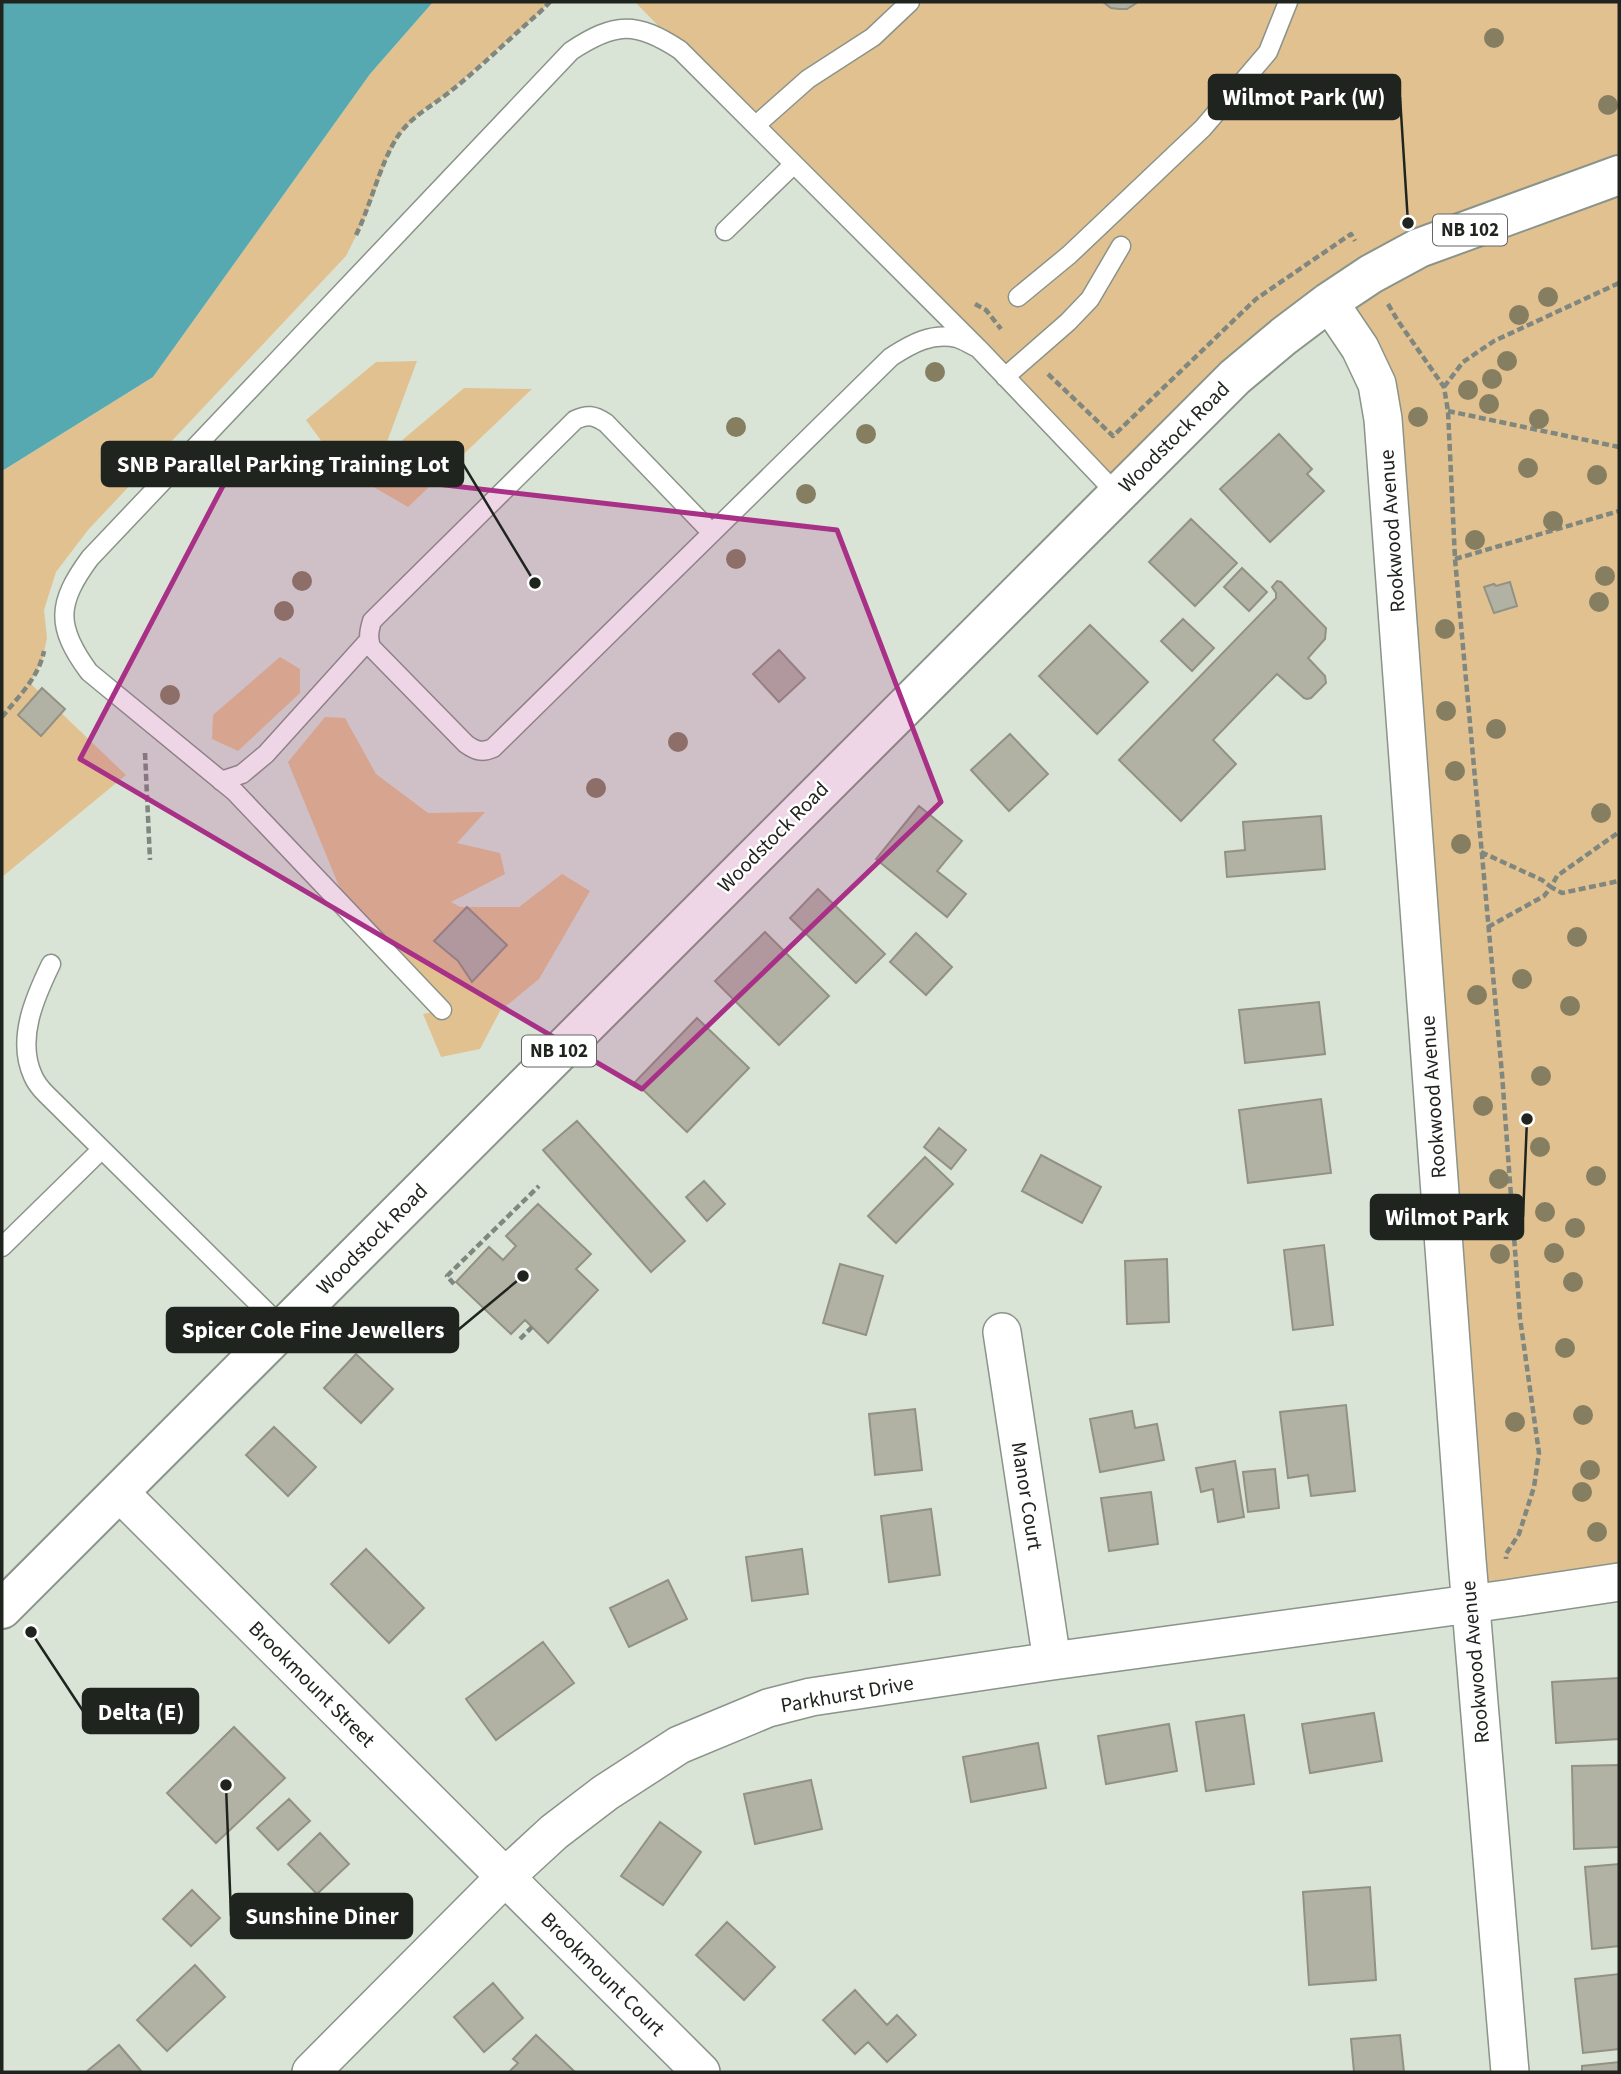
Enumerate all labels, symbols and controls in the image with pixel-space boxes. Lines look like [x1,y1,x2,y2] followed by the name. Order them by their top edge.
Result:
[1209,75,1400,119] callout: Wilmot Park (W)
[1223,81,1385,114] text: Wilmot Park (W)
[1433,214,1507,246] road number: NB 102
[1112,375,1236,499] street label: Woodstock Road
[102,442,463,486] callout: SNB Parallel Parking Training Lot
[117,448,449,481] text: SNB Parallel Parking Training Lot
[1371,449,1413,613] street label: Rookwood Avenue
[711,775,835,899] street label: Woodstock Road
[1412,1015,1454,1179] street label: Rookwood Avenue
[522,1036,596,1066] road number: NB 102
[310,1177,434,1301] street label: Woodstock Road
[1371,1195,1523,1239] callout: Wilmot Park
[1385,1201,1509,1234] text: Wilmot Park
[167,1308,458,1352] callout: Spicer Cole Fine Jewellers
[182,1314,444,1347] text: Spicer Cole Fine Jewellers
[1004,1440,1050,1552] street label: Manor Court
[1453,1579,1497,1745] street label: Rookwood Avenue
[242,1614,382,1754] street label: Brookmount Street
[778,1668,916,1720] street label: Parkhurst Drive
[83,1689,198,1733] callout: Delta (E)
[98,1696,184,1729] text: Delta (E)
[231,1894,412,1938] callout: Sunshine Diner
[245,1900,400,1933] text: Sunshine Diner
[534,1905,672,2043] street label: Brookmount Court

